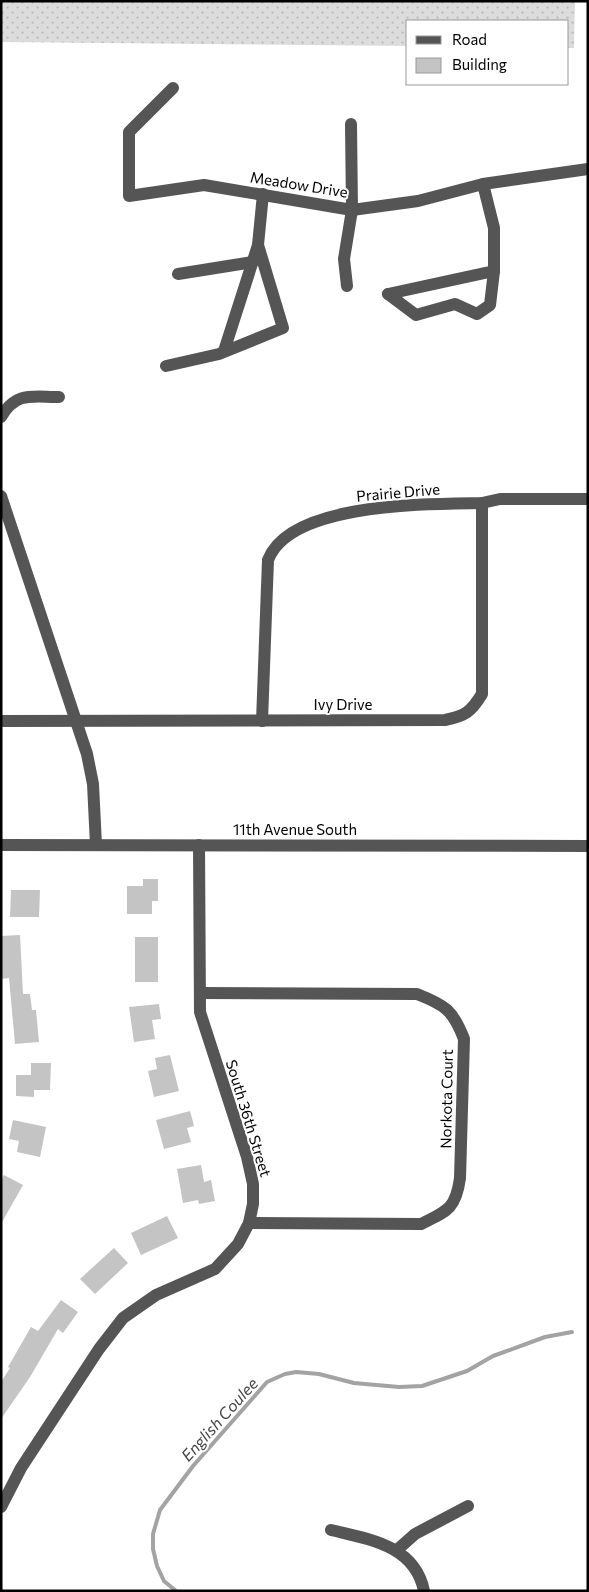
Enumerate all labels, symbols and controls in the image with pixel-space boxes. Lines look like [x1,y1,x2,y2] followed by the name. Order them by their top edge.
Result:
[406,20,569,85] legend
[452,30,487,48] text: Road
[452,55,507,73] text: Building
[249,167,349,201] street label: Meadow Drive
[355,479,441,505] street label: Prairie Drive
[314,695,372,713] street label: Ivy Drive
[233,820,357,838] street label: 11th Avenue South
[436,1049,456,1149] street label: Norkota Court
[223,1057,275,1179] street label: South 36th Street
[177,1373,262,1465] water label: English Coulee

